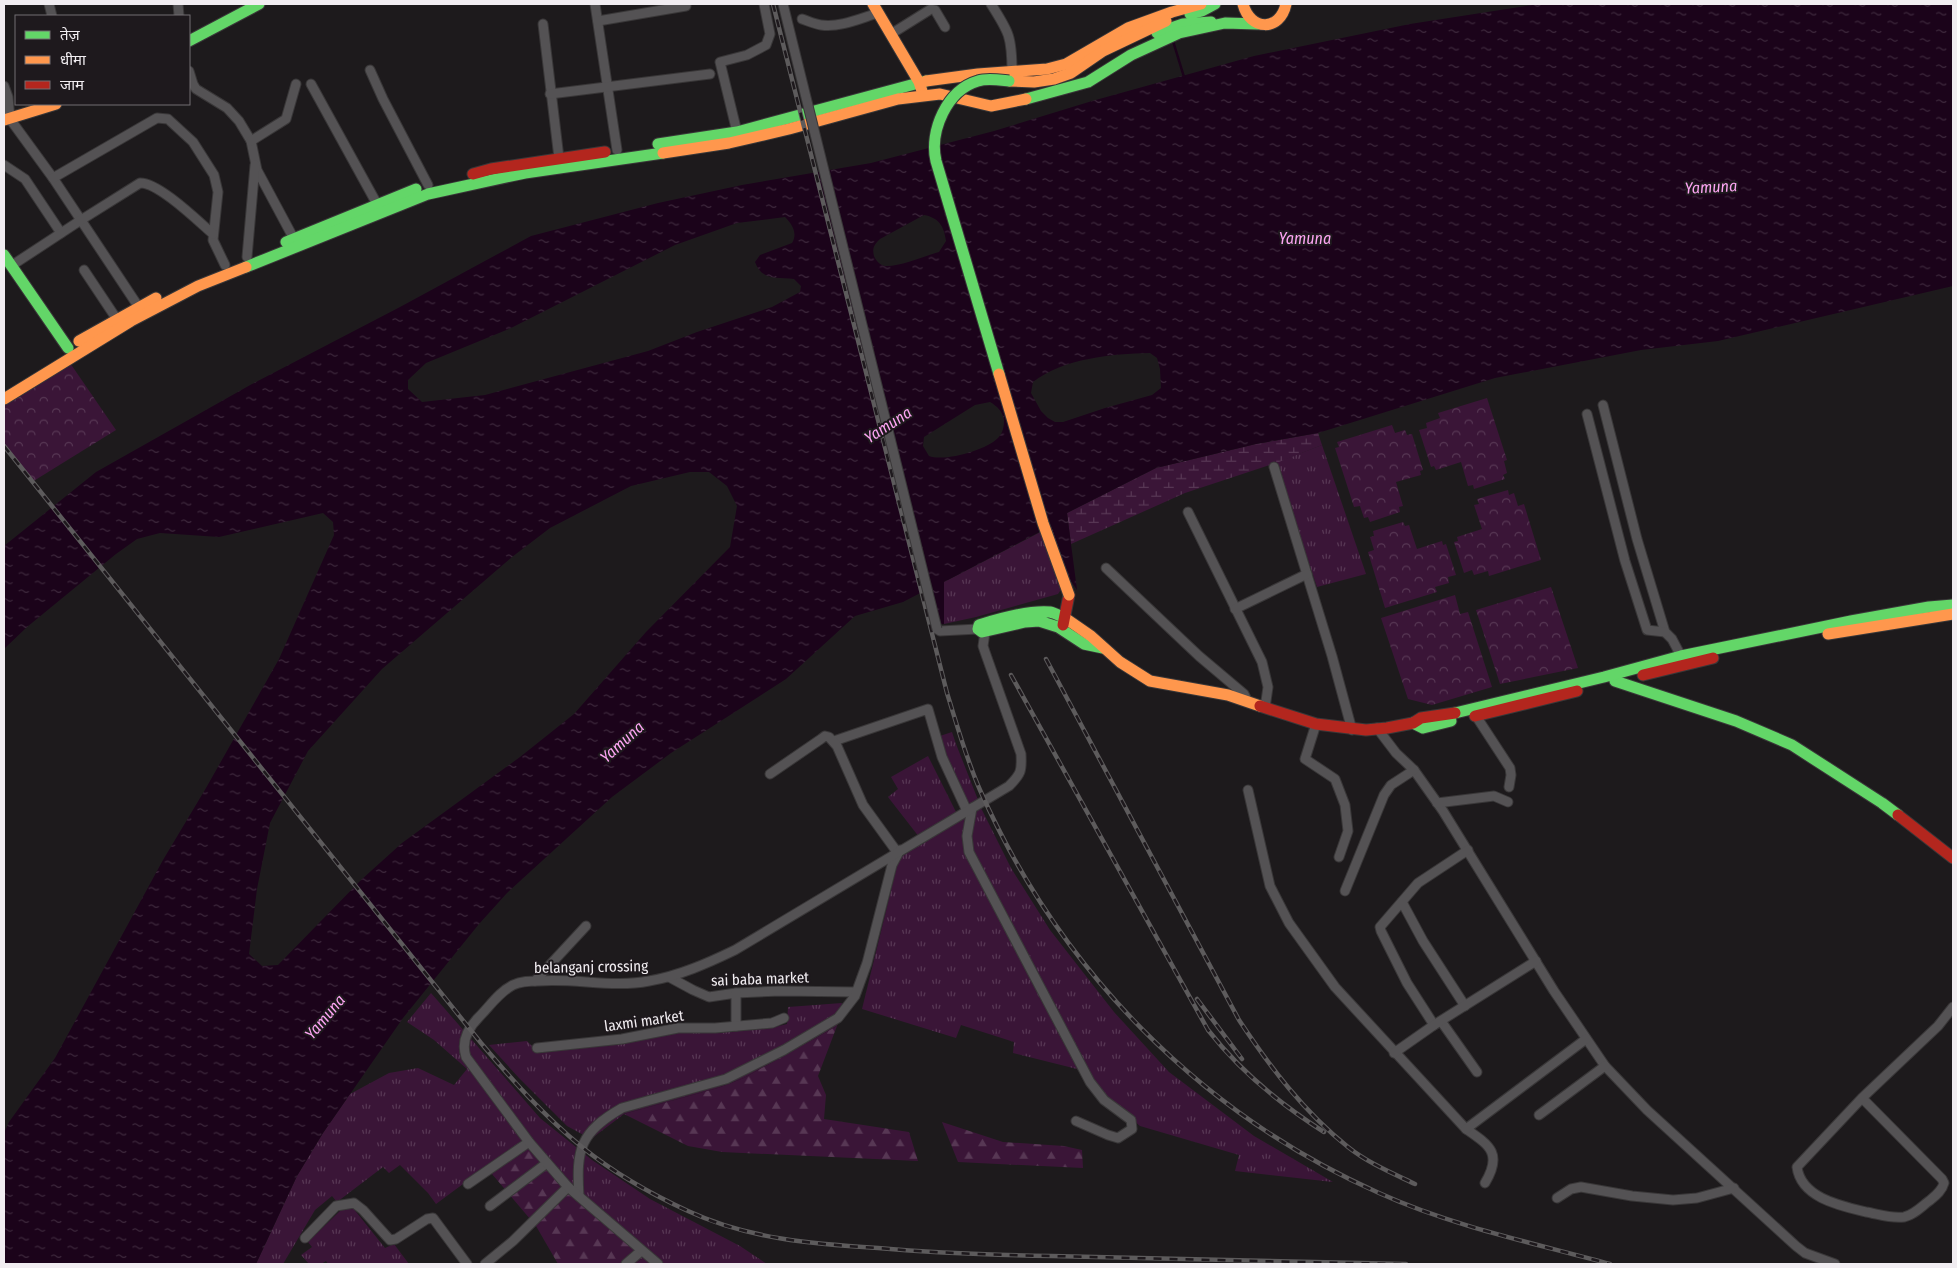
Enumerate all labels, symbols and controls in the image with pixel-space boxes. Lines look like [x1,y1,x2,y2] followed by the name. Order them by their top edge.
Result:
[15,15,190,105] legend
[60,26,81,44] text: तेज़
[60,51,87,69] text: धीमा
[60,76,85,94] text: जाम
[1684,176,1738,198] water label: Yamuna
[1279,229,1331,248] water label: Yamuna
[861,403,915,447] water label: Yamuna
[596,717,648,767] water label: Yamuna
[534,957,648,977] street label: belanganj crossing
[711,968,809,990] street label: sai baba market
[301,991,349,1043] water label: Yamuna
[603,1007,685,1035] street label: laxmi market

